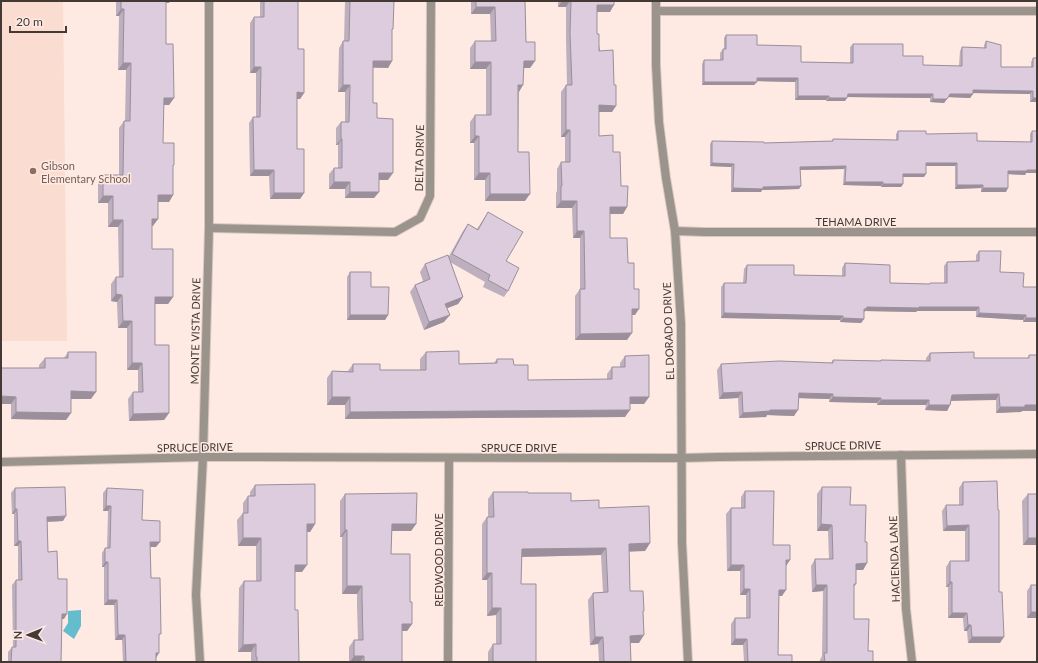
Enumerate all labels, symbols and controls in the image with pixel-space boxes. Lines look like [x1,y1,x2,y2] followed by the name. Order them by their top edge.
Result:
[10,8,66,34] scale bar
[16,14,43,29] text: 20 m
[412,124,426,192] street label: DELTA DRIVE
[41,159,131,185] place label: Gibson Elementary School
[28,166,38,176] marker: Gibson Elementary School
[816,215,896,228] street label: TEHAMA DRIVE
[188,277,202,385] street label: MONTE VISTA DRIVE
[660,282,676,380] street label: EL DORADO DRIVE
[805,438,881,452] street label: SPRUCE DRIVE
[157,440,233,454] street label: SPRUCE DRIVE
[481,441,557,454] street label: SPRUCE DRIVE
[432,513,445,607] street label: REDWOOD DRIVE
[886,515,902,603] street label: HACIENDA LANE
[8,615,48,655] north arrow
[11,631,24,640] text: N

